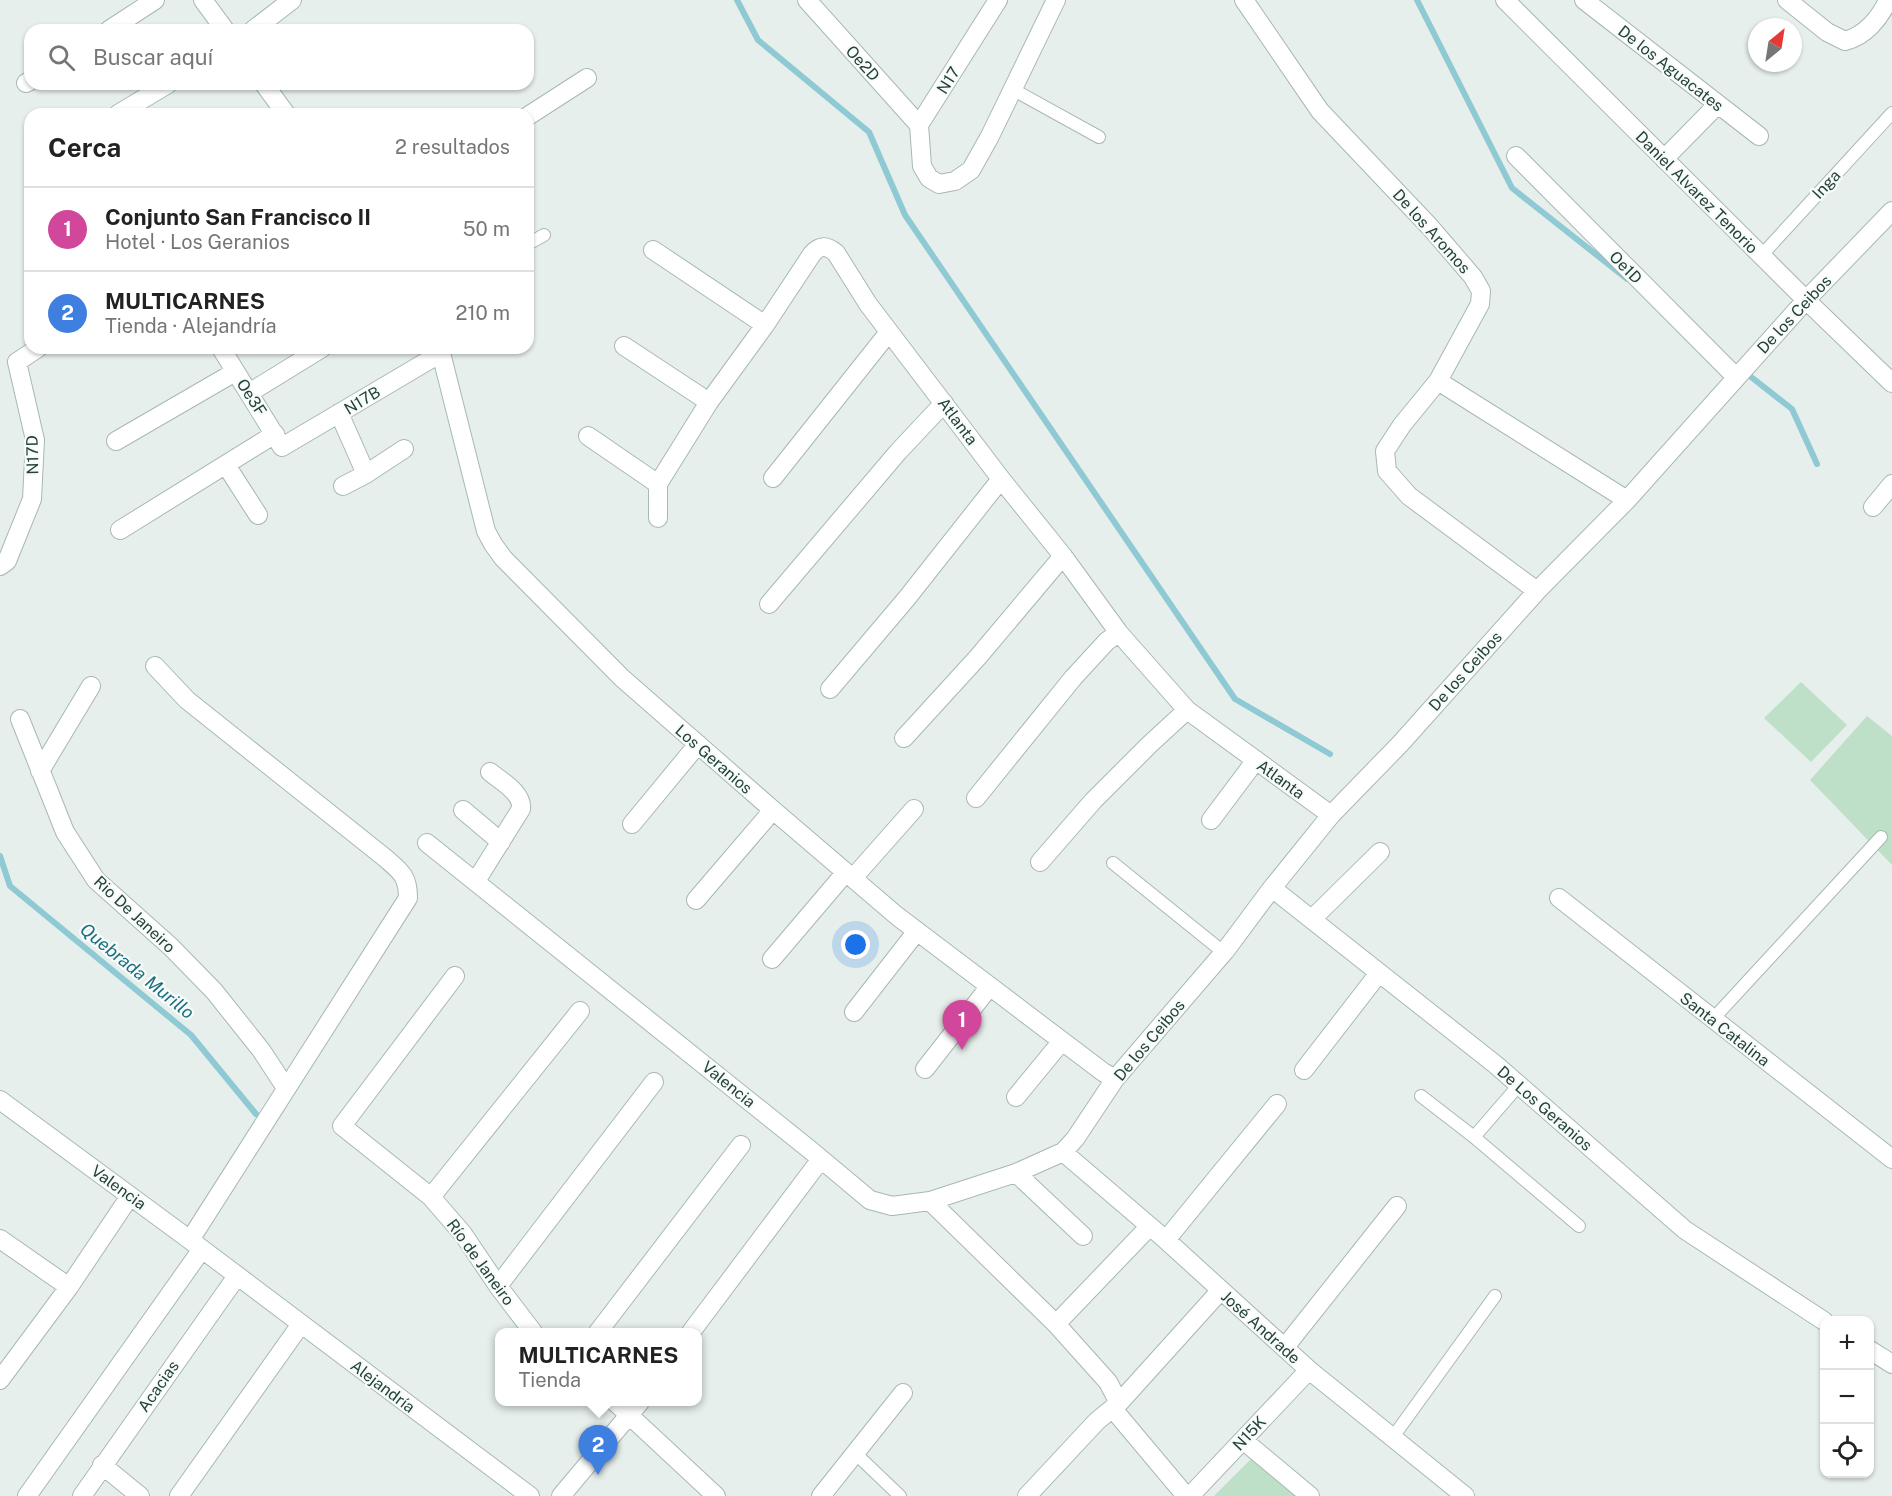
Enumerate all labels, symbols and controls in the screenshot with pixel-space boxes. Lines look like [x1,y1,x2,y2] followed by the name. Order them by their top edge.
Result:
[1748,18,1802,72] north arrow
[1614,21,1727,115] street label: De los Aguacates
[24,24,534,90] search box
[45,41,78,74] icon: search
[842,42,884,85] street label: Oe2D
[93,44,213,70] text: Buscar aquí
[933,63,964,97] street label: N17
[1632,127,1762,257] street label: Daniel Alvarez Tenorio
[48,132,121,163] text: Cerca
[395,135,510,159] text: 2 resultados
[1808,166,1844,203] street label: Inga
[1389,185,1474,277] street label: De los Aromos
[105,204,371,230] text: Conjunto San Francisco II
[63,217,72,241] text: 1
[463,217,510,241] text: 50 m
[105,230,290,254] text: Hotel · Los Geranios
[1605,247,1646,288] street label: Oe1D
[1753,271,1835,357] street label: De los Ceibos
[105,288,265,314] text: MULTICARNES
[61,301,74,325] text: 2
[456,301,510,325] text: 210 m
[105,314,277,338] text: Tienda · Alejandría
[233,375,271,419] street label: Oe3F
[341,382,384,419] street label: N17B
[934,394,982,449] street label: Atlanta
[23,435,42,475] street label: N17D
[1425,628,1506,715] street label: De los Ceibos
[671,721,756,798] street label: Los Geranios
[1253,756,1308,803] street label: Atlanta
[90,872,179,957] street label: Rio De Janeiro
[76,918,199,1023] water label: Quebrada Murillo
[841,930,870,959] your location
[1676,988,1773,1070] street label: Santa Catalina
[1110,996,1189,1085] street label: De los Ceibos
[942,1000,982,1050] pin: 1
[698,1057,759,1112] street label: Valencia
[1493,1062,1596,1155] street label: De Los Geranios
[88,1161,150,1214] street label: Valencia
[443,1215,518,1309] street label: Río de Janeiro
[1217,1287,1304,1368] street label: José Andrade
[1820,1316,1874,1478] map controls
[1820,1316,1874,1370] button: +
[495,1328,702,1406] popup
[518,1342,679,1368] text: MULTICARNES
[347,1356,419,1417] street label: Alejandría
[134,1357,183,1415] street label: Acacias
[518,1368,581,1392] text: Tienda
[1820,1370,1874,1424] button: −
[1229,1412,1270,1454] street label: N15K
[1820,1424,1874,1478] button: locate
[578,1426,618,1475] pin: 2

